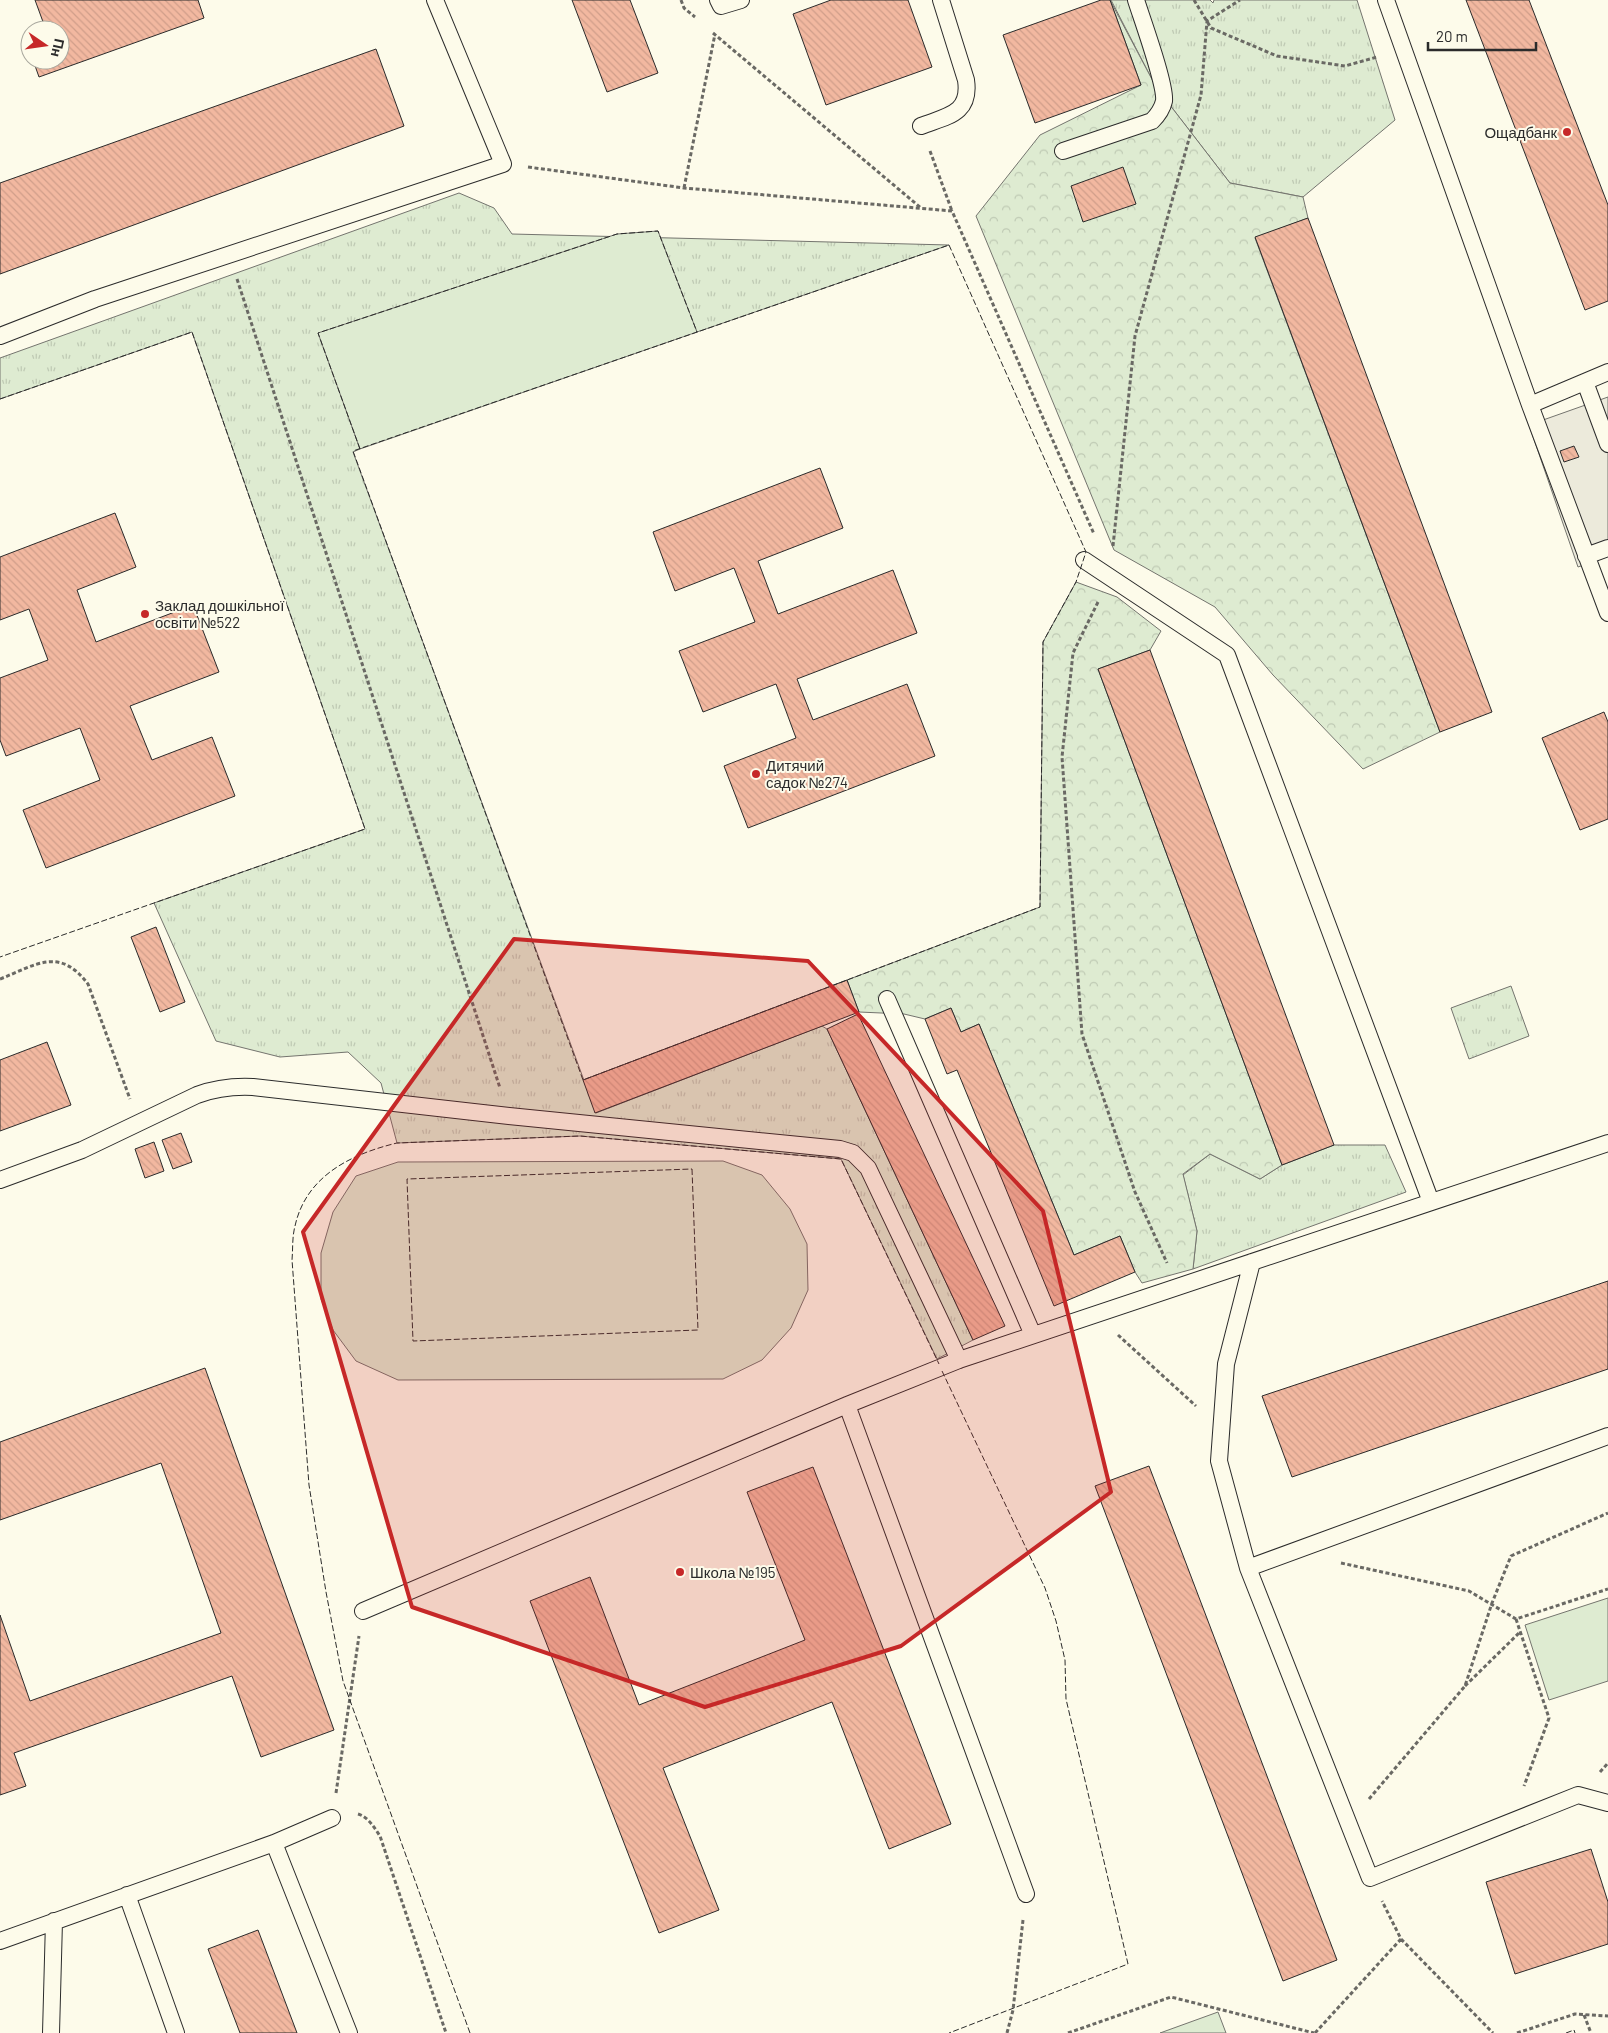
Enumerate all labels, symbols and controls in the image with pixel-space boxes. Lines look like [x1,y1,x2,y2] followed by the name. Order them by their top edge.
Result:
[20,20,70,70] north arrow
[1428,20,1536,52] scale bar
[1436,27,1468,45] text: 20 m
[48,37,69,59] text: Пн
[1484,123,1557,141] place label: Ощадбанк
[1561,126,1573,138] marker: Ощадбанк
[155,596,285,631] place label: Заклад дошкільної освіти №522
[139,608,151,620] marker: Заклад дошкільної освіти №522
[766,756,848,791] place label: Дитячий садок №274
[750,768,762,780] marker: Дитячий садок №274
[690,1563,775,1581] place label: Школа №195
[674,1566,686,1578] marker: Школа №195

